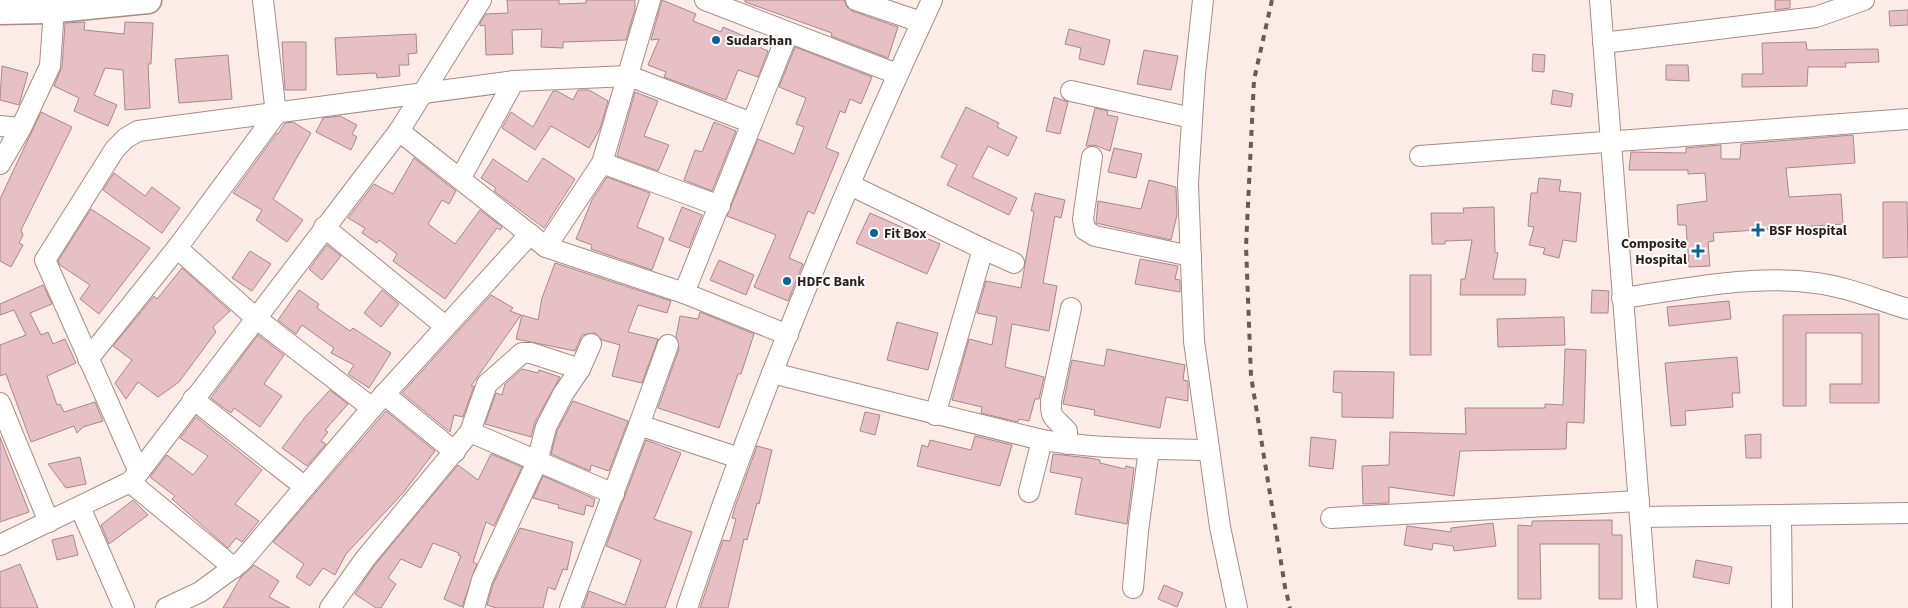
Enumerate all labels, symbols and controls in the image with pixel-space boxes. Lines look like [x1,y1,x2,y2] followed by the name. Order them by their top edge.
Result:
[726,31,792,51] place label: Sudarshan
[710,34,722,46] marker: Sudarshan
[1769,221,1847,241] place label: BSF Hospital
[1751,223,1765,237] marker: BSF Hospital
[884,224,926,244] place label: Fit Box
[868,227,880,239] marker: Fit Box
[1621,234,1687,270] place label: Composite Hospital
[1691,244,1705,258] marker: Composite Hospital
[797,272,865,292] place label: HDFC Bank
[781,275,793,287] marker: HDFC Bank

